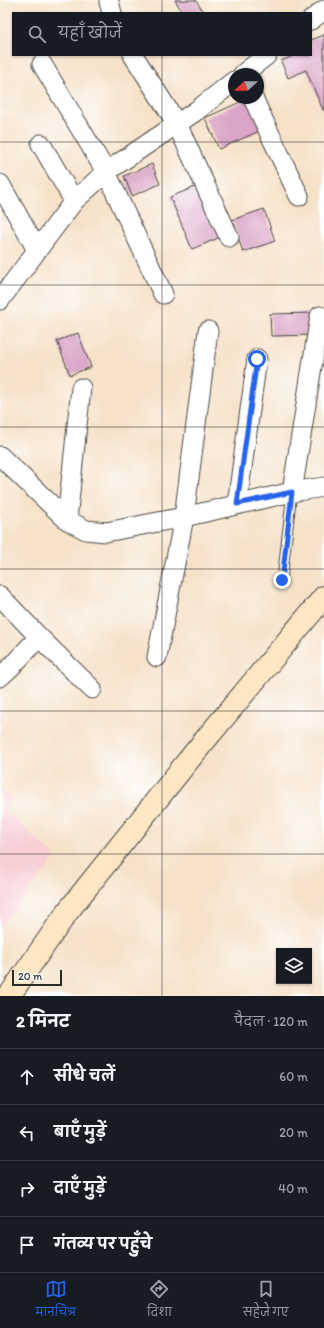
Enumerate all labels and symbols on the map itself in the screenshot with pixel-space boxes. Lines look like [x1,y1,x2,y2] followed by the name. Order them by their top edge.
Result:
[228,68,264,104] north arrow
[248,350,266,368] route start
[273,571,291,589] route end
[12,968,62,987] scale bar

